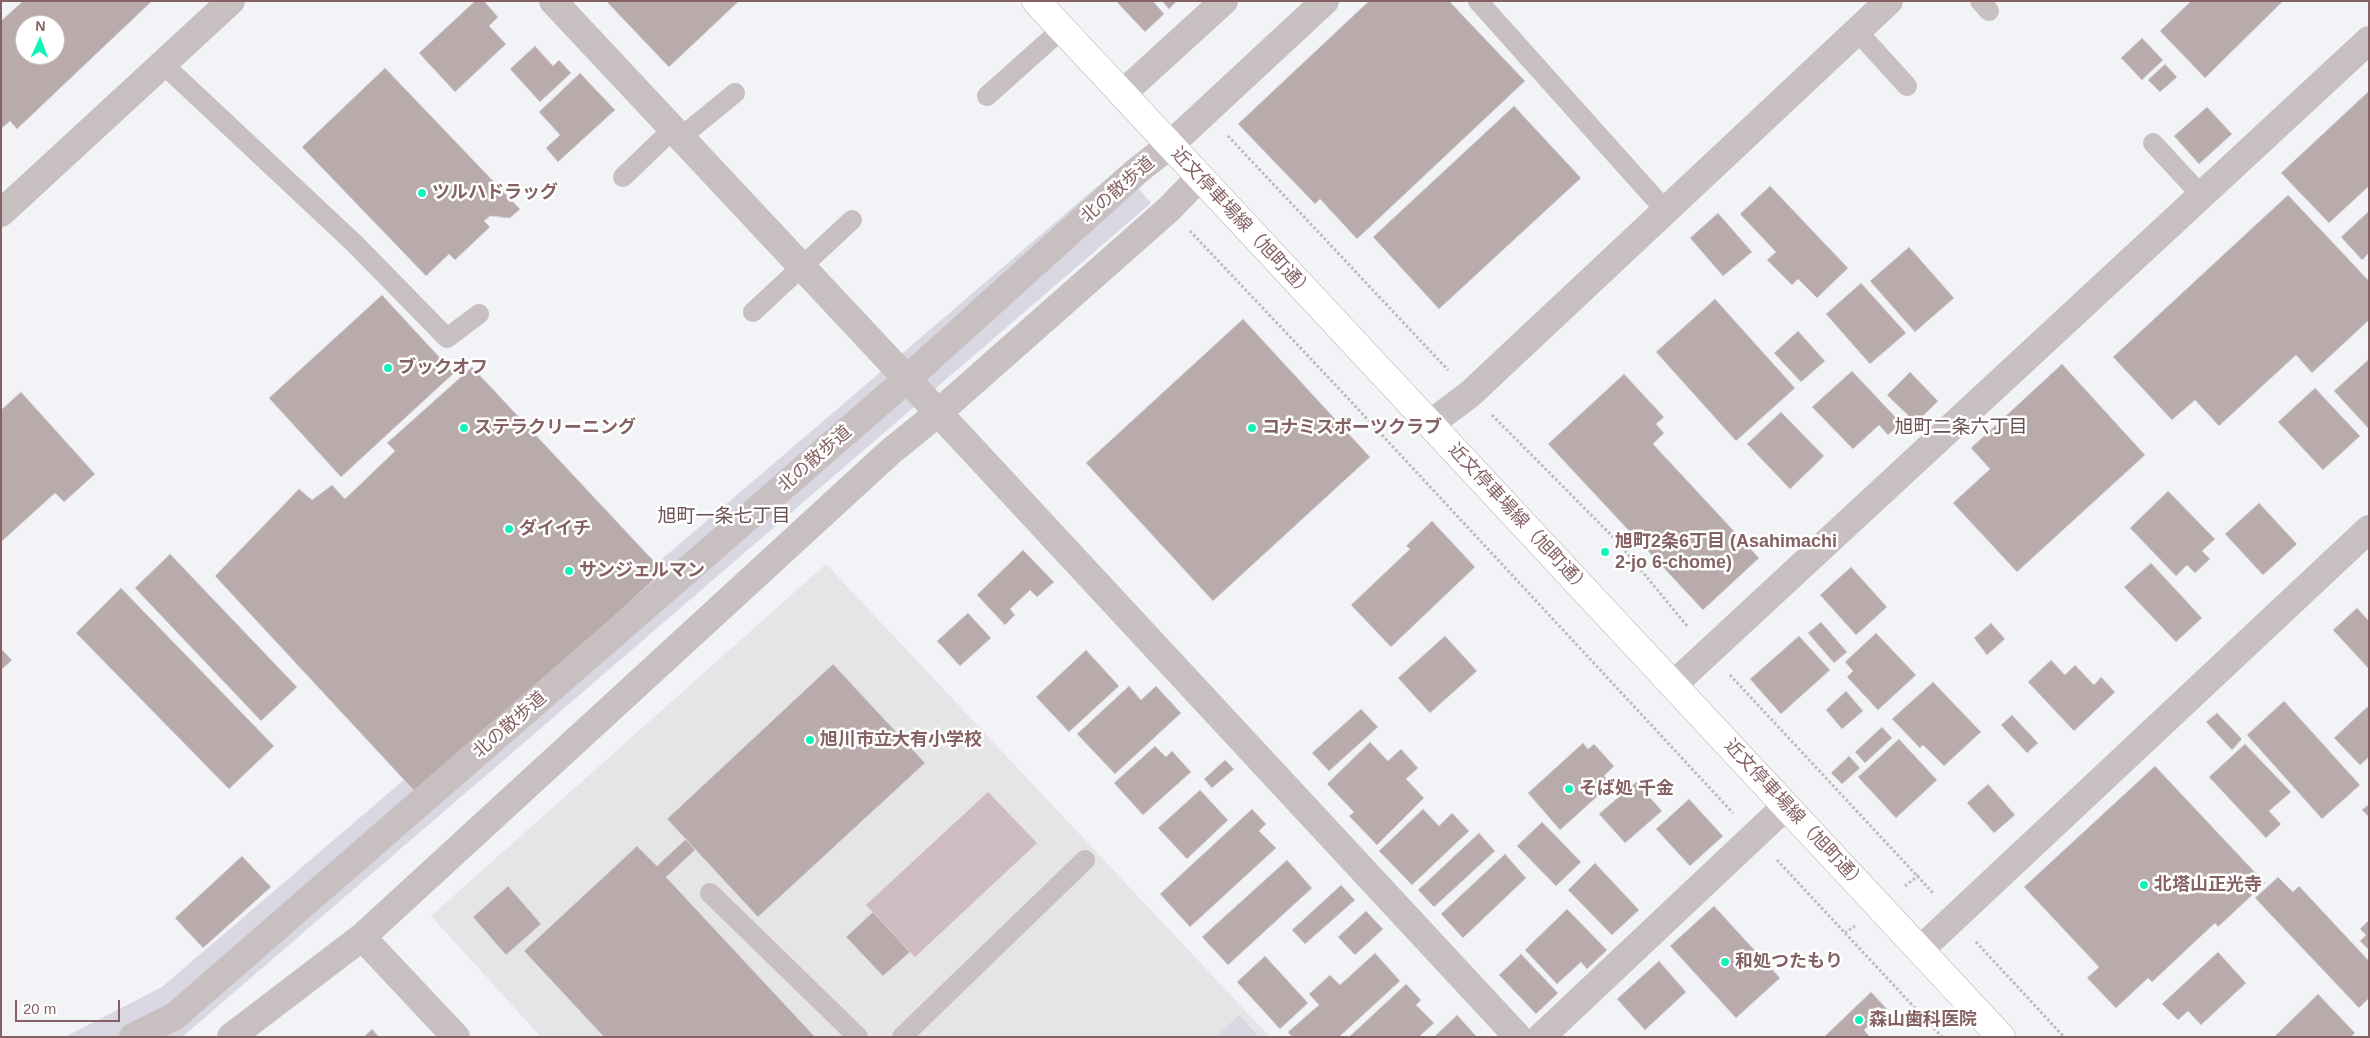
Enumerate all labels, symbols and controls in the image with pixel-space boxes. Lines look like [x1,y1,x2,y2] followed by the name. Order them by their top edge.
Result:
[15,15,65,65] north arrow
[35,18,46,34] text: N
[1167,143,1317,303] street label: 近文停車場線（旭町通）
[1077,152,1159,228] street label: 北の散歩道
[432,182,558,204] place label: ツルハドラッグ
[416,187,428,199] marker: ツルハドラッグ
[398,357,488,379] place label: ブックオフ
[382,362,394,374] marker: ブックオフ
[474,417,636,439] place label: ステラクリーニング
[1262,417,1442,439] place label: コナミスポーツクラブ
[1895,417,2027,439] district label: 旭町二条六丁目
[774,421,856,497] street label: 北の散歩道
[458,422,470,434] marker: ステラクリーニング
[1246,422,1258,434] marker: コナミスポーツクラブ
[1444,439,1594,599] street label: 近文停車場線（旭町通）
[658,506,790,528] district label: 旭町一条七丁目
[519,518,591,540] place label: ダイイチ
[503,523,515,535] marker: ダイイチ
[1615,531,1837,574] place label: 旭町2条6丁目 (Asahimachi 2-jo 6-chome)
[1599,546,1611,558] marker: 旭町2条6丁目 (Asahimachi 2-jo 6-chome)
[579,560,705,582] place label: サンジェルマン
[563,565,575,577] marker: サンジェルマン
[469,687,551,763] street label: 北の散歩道
[820,729,982,751] place label: 旭川市立大有小学校
[804,734,816,746] marker: 旭川市立大有小学校
[1720,735,1870,895] street label: 近文停車場線（旭町通）
[1579,778,1674,800] place label: そば処 千金
[1563,783,1575,795] marker: そば処 千金
[2154,874,2262,896] place label: 北塔山正光寺
[2138,879,2150,891] marker: 北塔山正光寺
[1735,951,1843,973] place label: 和処つたもり
[1719,956,1731,968] marker: 和処つたもり
[18,990,122,1022] scale bar
[23,1000,56,1017] text: 20 m
[1869,1009,1977,1031] place label: 森山歯科医院
[1853,1014,1865,1026] marker: 森山歯科医院

